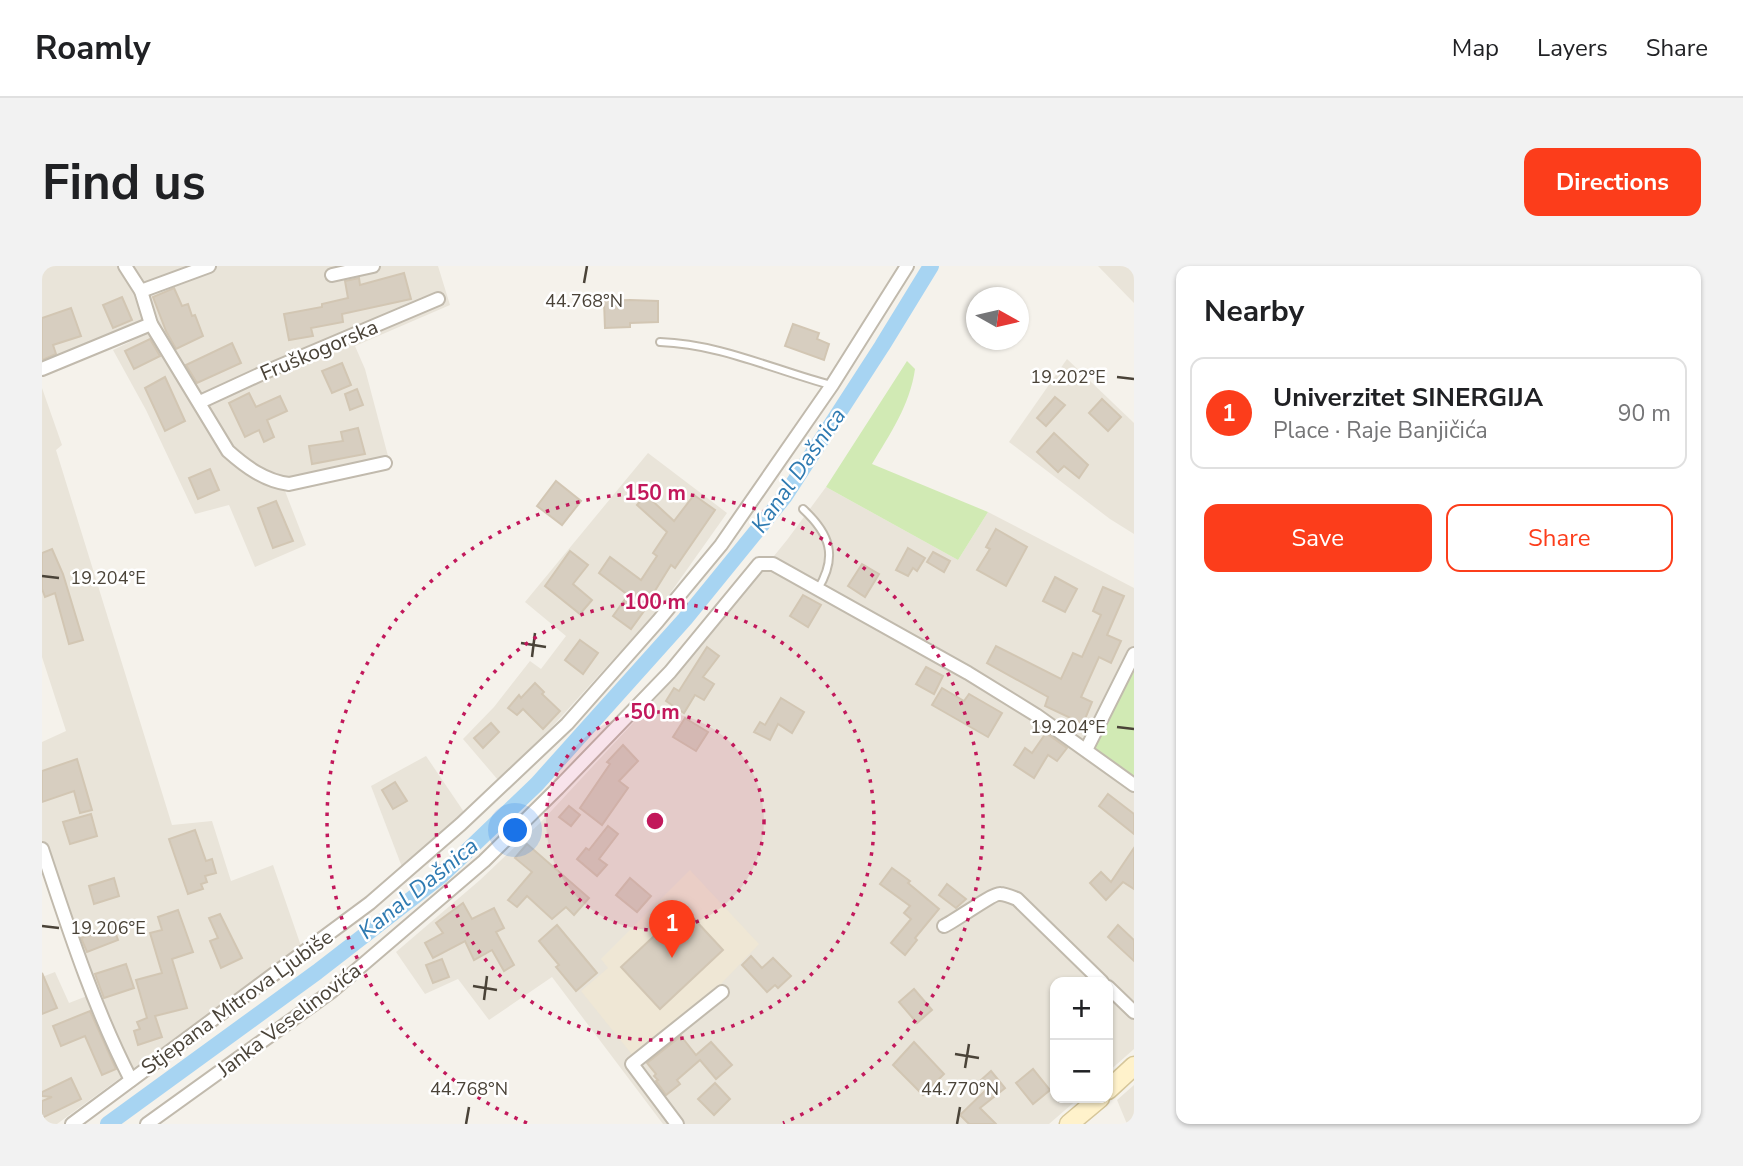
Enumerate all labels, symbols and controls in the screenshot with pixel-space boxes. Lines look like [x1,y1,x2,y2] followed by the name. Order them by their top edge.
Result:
[35,26,151,71] text: Roamly
[1452,32,1499,64] text: Map
[1537,32,1608,64] text: Layers
[1646,32,1708,64] text: Share
[1524,148,1701,216] button: Directions
[42,149,206,216] text: Find us
[966,287,1029,350] north arrow
[545,289,623,313] text: 44.768°N
[1204,291,1304,332] text: Nearby
[256,313,382,387] street label: Fruškogorska
[1030,365,1106,389] text: 19.202°E
[1273,380,1543,415] text: Univerzitet SINERGIJA
[1222,398,1236,429] text: 1
[1618,398,1671,429] text: 90 m
[744,402,853,539] water label: Kanal Dašnica
[1273,415,1488,446] text: Place · Raje Banjičića
[624,479,686,507] text: 150 m
[1204,504,1432,572] button: Save
[1446,504,1673,572] button: Share
[70,566,146,590] text: 19.204°E
[624,588,686,616] text: 100 m
[630,698,680,726] text: 50 m
[1030,715,1106,739] text: 19.204°E
[643,809,667,833] centre of rings
[498,813,532,847] your location
[352,830,485,946] water label: Kanal Dašnica
[649,900,695,958] pin: 1
[70,916,146,940] text: 19.206°E
[135,923,339,1081] street label: Stjepana Mitrova Ljubiše
[211,957,367,1084] street label: Janka Veselinovića
[1050,977,1113,1103] map controls
[1050,977,1113,1040] button: +
[1050,1040,1113,1103] button: −
[430,1077,508,1101] text: 44.768°N
[921,1077,999,1101] text: 44.770°N

